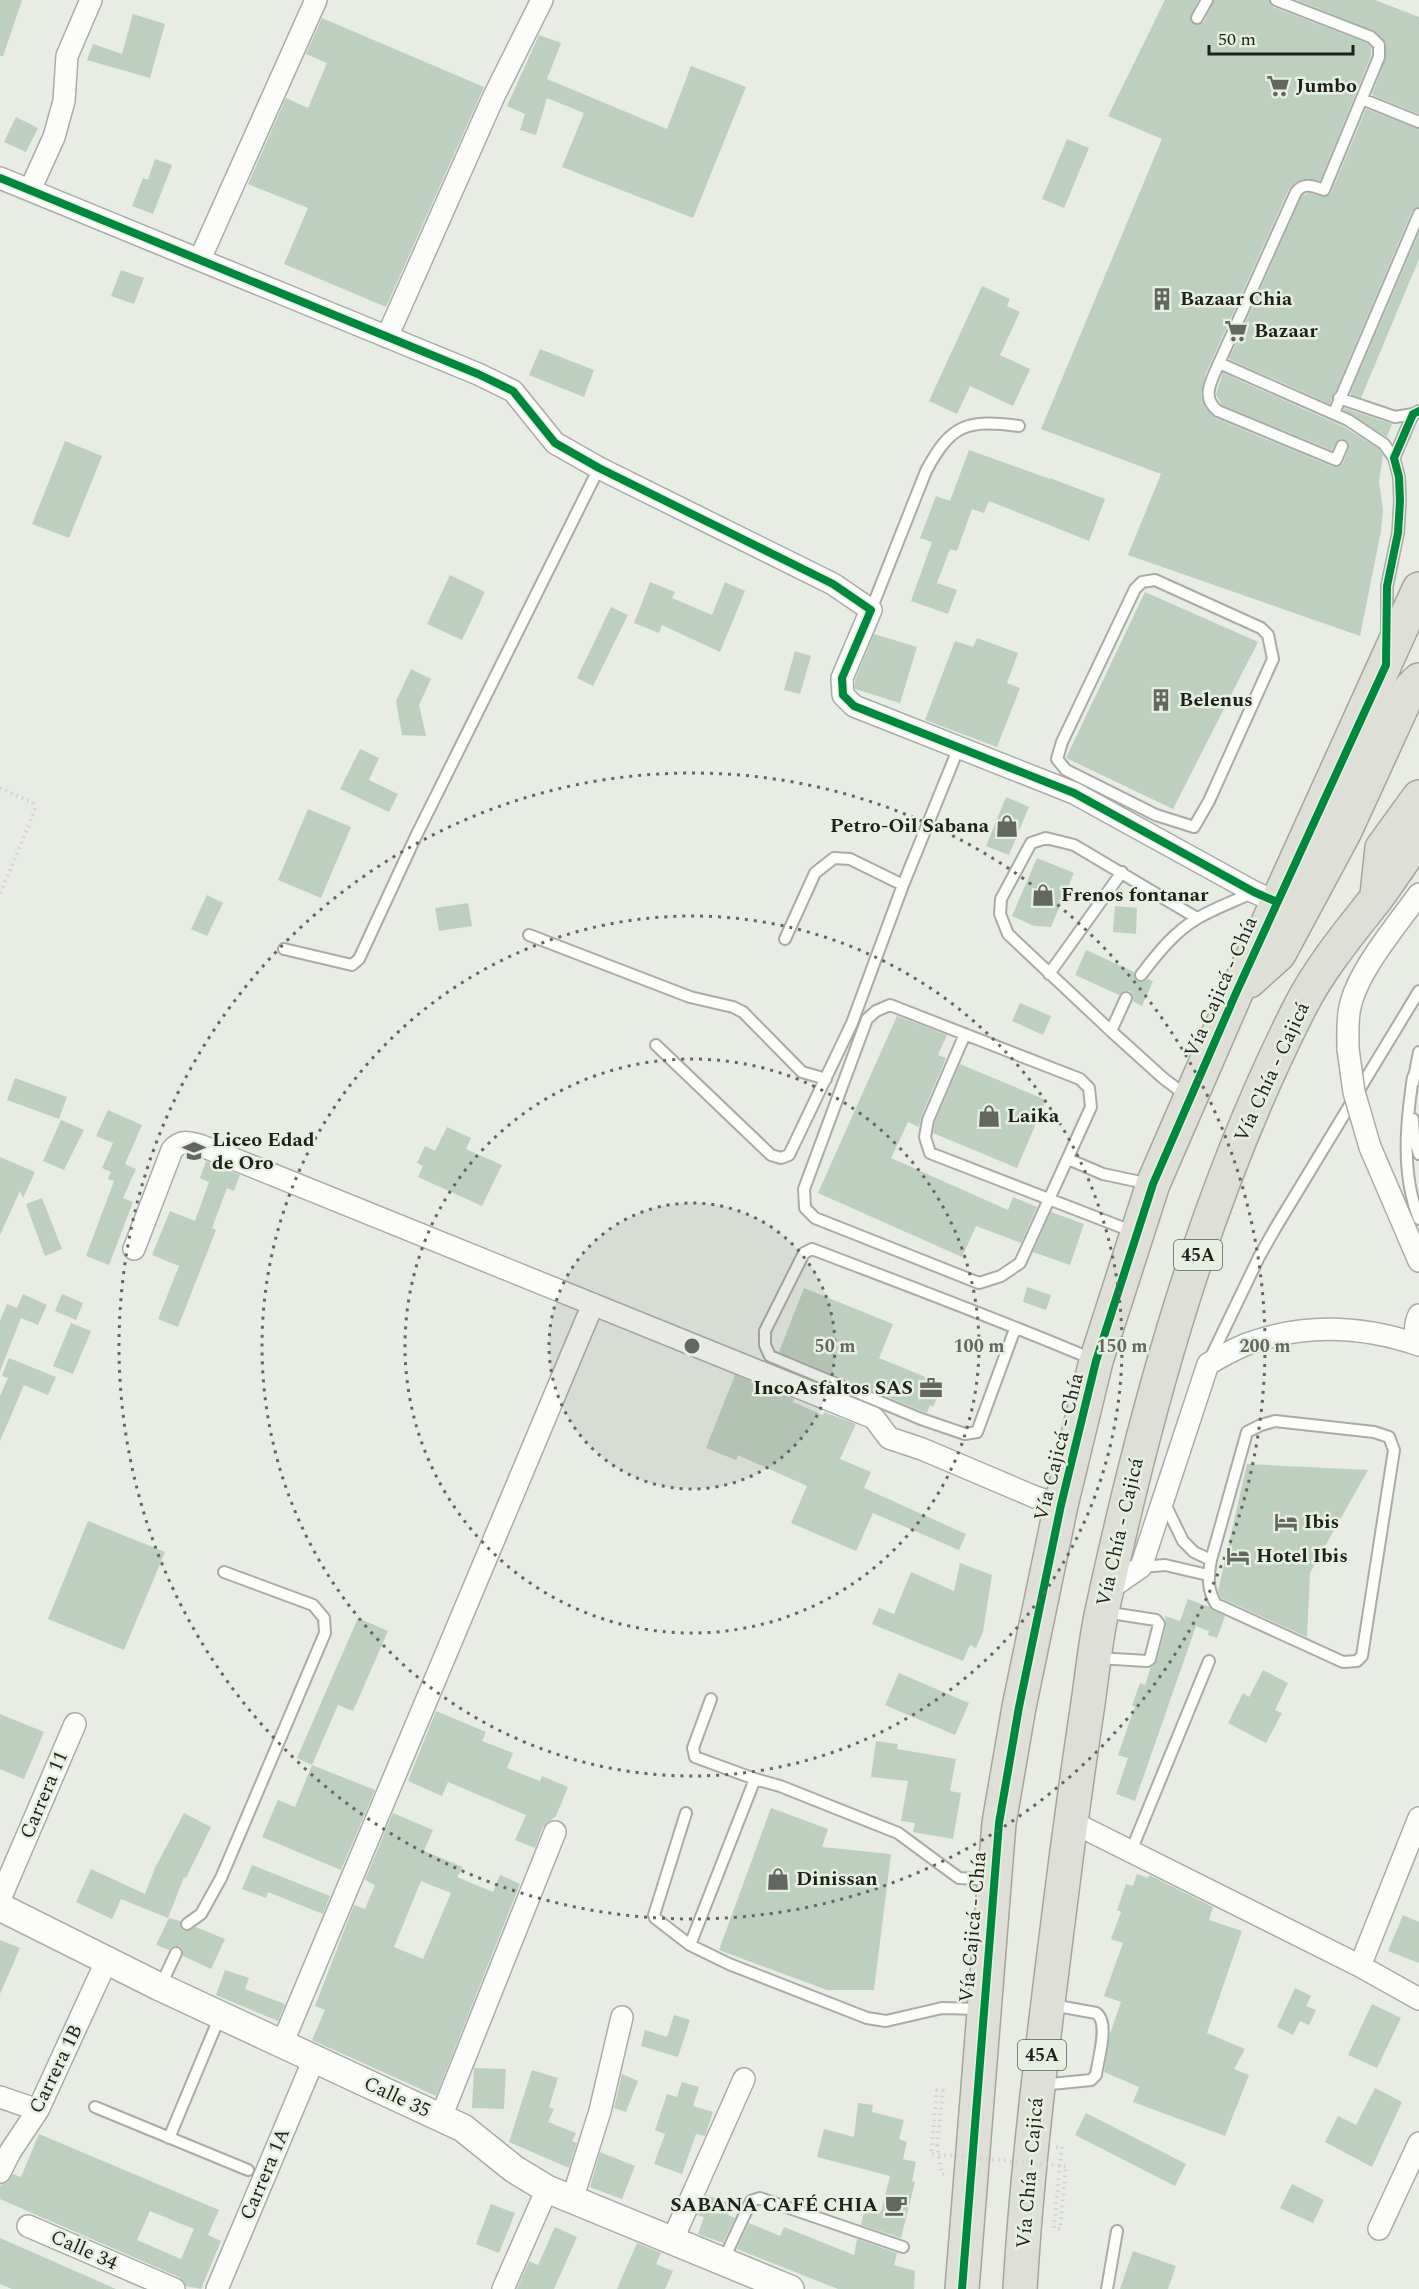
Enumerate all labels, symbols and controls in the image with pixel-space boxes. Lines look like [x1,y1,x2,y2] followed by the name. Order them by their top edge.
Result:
[1209,18,1353,56] scale bar
[1218,26,1256,53] text: 50 m
[1296,71,1357,101] place label: Jumbo
[1265,73,1291,99] supermarket icon: Jumbo
[1180,284,1293,314] place label: Bazaar Chia
[1149,286,1175,312] building icon: Bazaar Chia
[1254,316,1318,346] place label: Bazaar
[1223,318,1249,344] supermarket icon: Bazaar
[1179,685,1253,715] place label: Belenus
[1148,687,1174,713] building icon: Belenus
[830,811,990,841] place label: Petro-Oil Sabana
[994,813,1020,839] shop icon: Petro-Oil Sabana
[1061,880,1209,910] place label: Frenos fontanar
[1030,882,1056,908] shop icon: Frenos fontanar
[1176,911,1266,1062] street label: Vía Cajicá - Chía
[1226,997,1318,1147] street label: Vía Chía - Cajicá
[1007,1101,1060,1131] place label: Laika
[976,1103,1002,1129] shop icon: Laika
[212,1125,315,1178] place label: Liceo Edad de Oro
[181,1138,207,1164] school or university icon: Liceo Edad de Oro
[1174,1240,1222,1270] road number: 45A
[815,1333,855,1360] text: 50 m
[953,1333,1005,1360] text: 100 m
[1096,1333,1148,1360] text: 150 m
[1239,1333,1291,1360] text: 200 m
[682,1336,702,1356] centre of rings
[1026,1370,1092,1524] street label: Vía Cajicá - Chía
[753,1373,913,1403] place label: IncoAsfaltos SAS
[918,1375,944,1401] office icon: IncoAsfaltos SAS
[1088,1455,1152,1609] street label: Vía Chía - Cajicá
[1304,1507,1339,1537] place label: Ibis
[1273,1509,1299,1535] hotel icon: Ibis
[1256,1541,1348,1571] place label: Hotel Ibis
[1225,1543,1251,1569] hotel icon: Hotel Ibis
[12,1746,76,1844] street label: Carrera 11
[951,1850,995,2004] street label: Vía Cajicá - Chía
[796,1864,878,1894] place label: Dinissan
[765,1866,791,1892] shop icon: Dinissan
[21,2019,91,2119] street label: Carrera 1B
[1018,2040,1066,2070] road number: 45A
[359,2068,435,2126] street label: Calle 35
[1008,2096,1052,2250] street label: Vía Chía - Cajicá
[232,2123,298,2225] street label: Carrera 1A
[670,2190,879,2220] place label: SABANA CAFÉ CHIA
[883,2192,909,2218] cafe icon: SABANA CAFÉ CHIA
[46,2222,122,2278] street label: Calle 34

